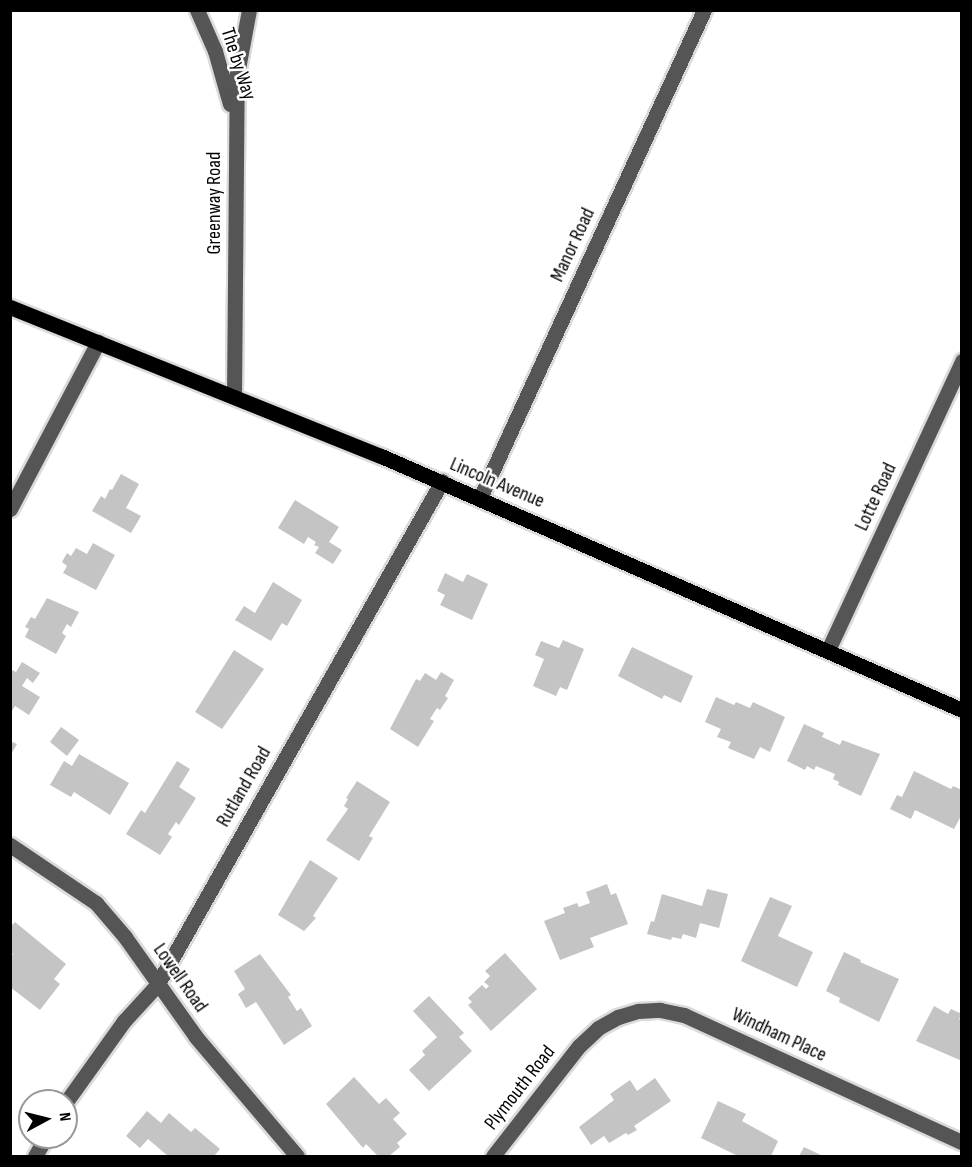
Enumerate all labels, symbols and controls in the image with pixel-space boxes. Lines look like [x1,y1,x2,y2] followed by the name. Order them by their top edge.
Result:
[215,25,261,103] street label: The by Way
[202,152,226,254] street label: Greenway Road
[545,204,601,286] street label: Manor Road
[446,452,548,514] street label: Lincoln Avenue
[850,459,902,535] street label: Lotte Road
[211,743,277,831] street label: Rutland Road
[148,939,212,1017] street label: Lowell Road
[728,1003,830,1067] street label: Windham Place
[480,1041,560,1135] street label: Plymouth Road
[18,1089,78,1149] north arrow
[54,1112,74,1122] text: N

